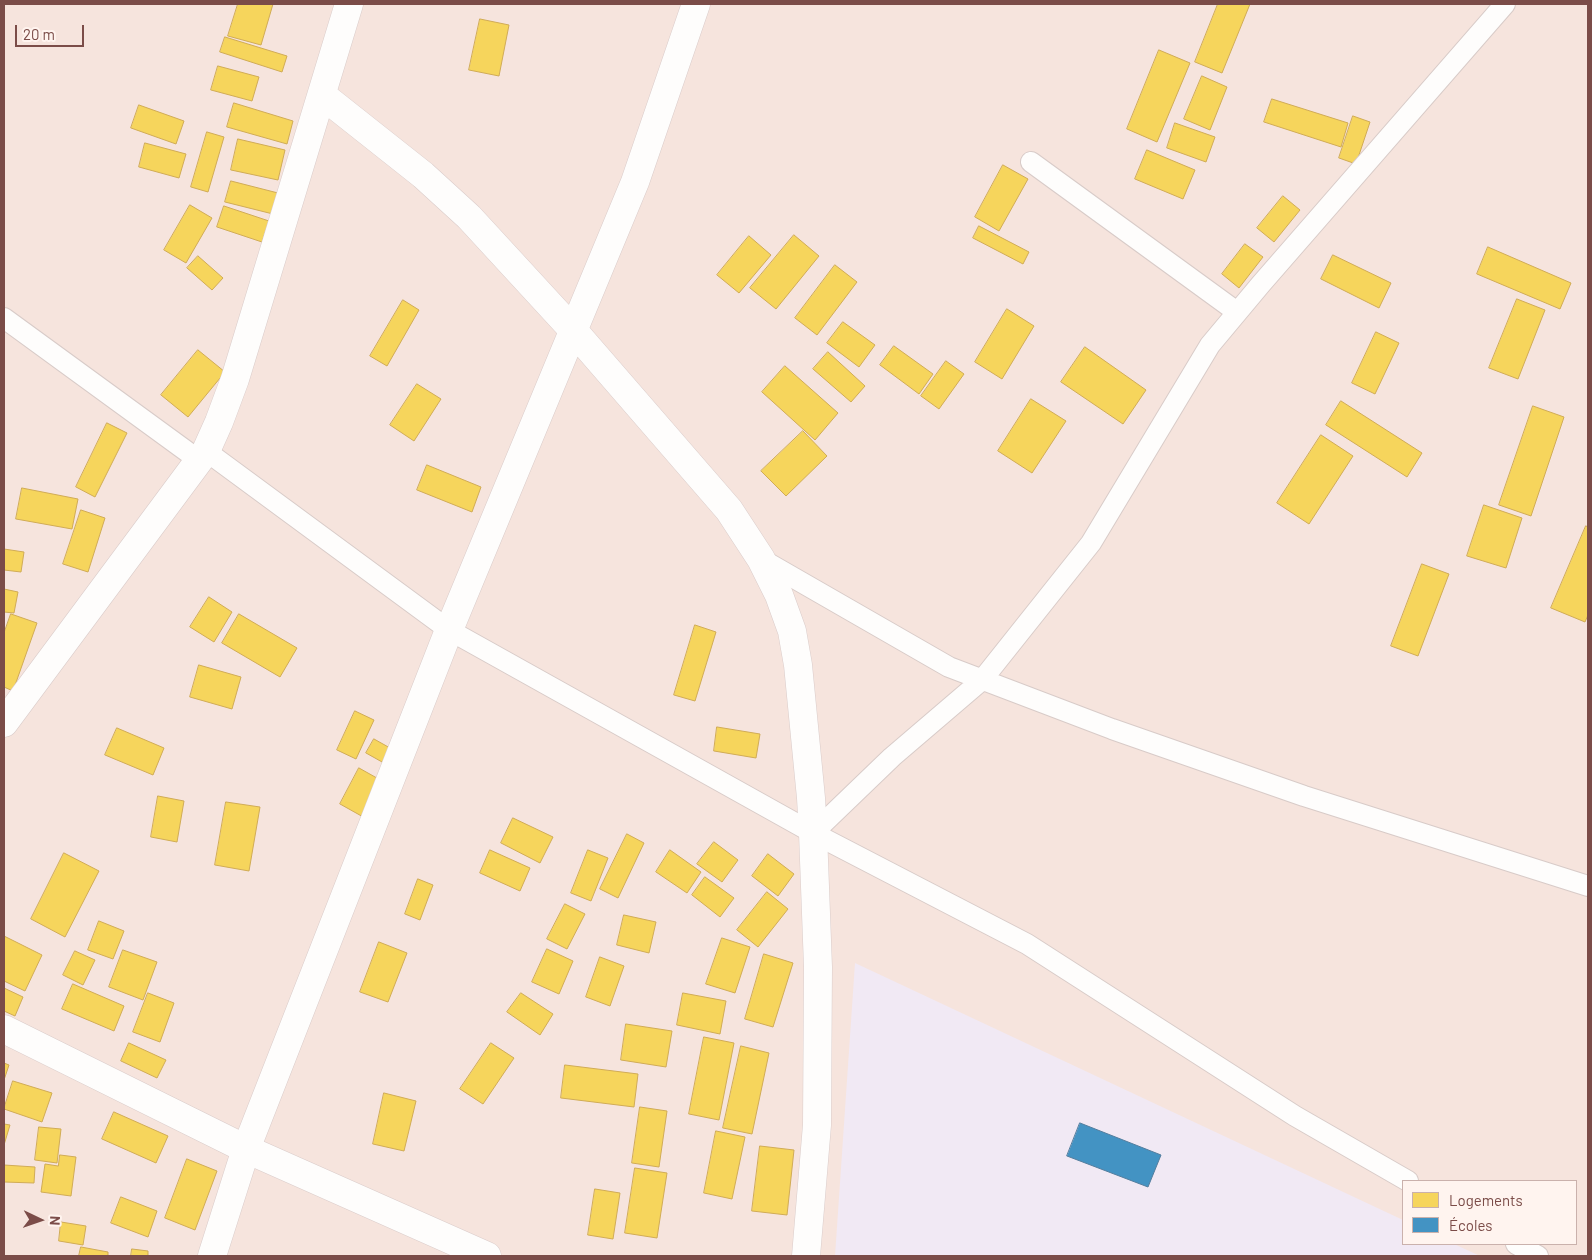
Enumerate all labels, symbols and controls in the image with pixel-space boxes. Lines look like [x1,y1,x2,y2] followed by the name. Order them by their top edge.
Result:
[18,15,86,47] scale bar
[23,25,55,43] text: 20 m
[1402,1180,1577,1245] legend
[1449,1191,1523,1209] text: Logements
[15,1195,65,1245] north arrow
[47,1216,64,1226] text: N
[1449,1216,1493,1234] text: Écoles

